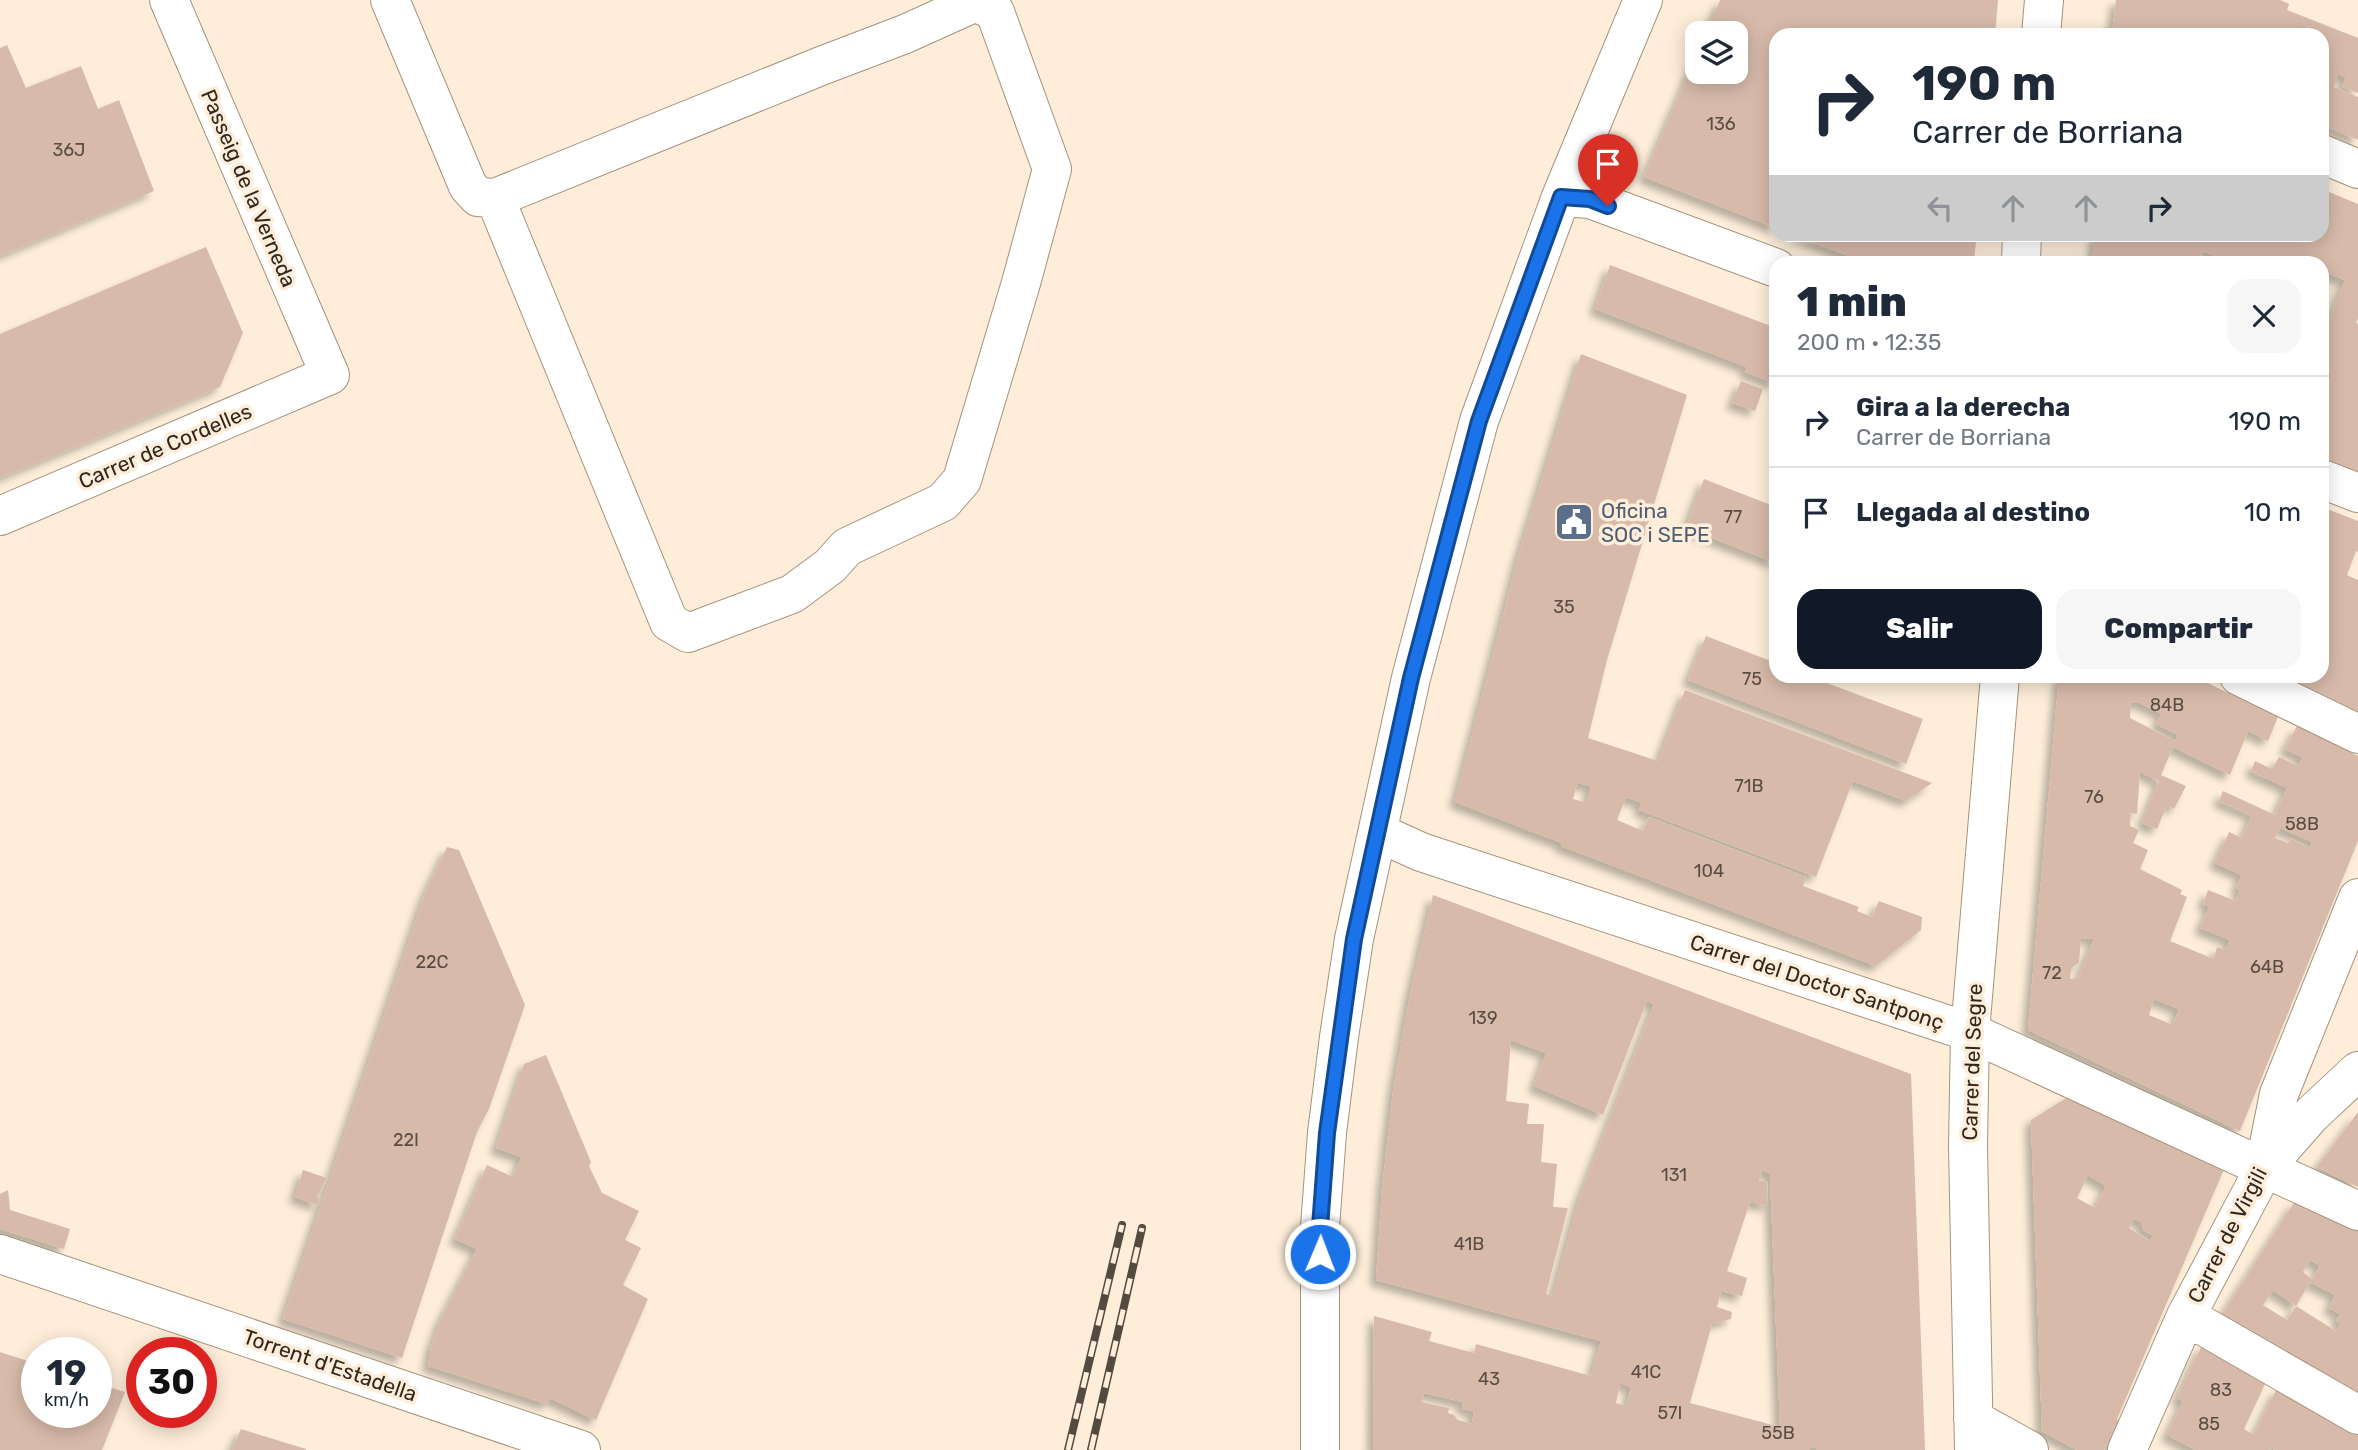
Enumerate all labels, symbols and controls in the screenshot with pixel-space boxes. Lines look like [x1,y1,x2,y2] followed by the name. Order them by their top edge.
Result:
[1685,21,1748,84] map controls
[1685,21,1748,84] button: layers
[1912,54,2056,112] text: 190 m
[1797,56,1888,147] icon: right
[196,85,302,291] street label: Passeig de la Verneda
[1706,113,1736,135] house number: 136
[1912,113,2184,151] text: Carrer de Borriana
[1578,134,1638,206] pin
[52,139,86,161] house number: 36J
[1589,145,1627,183] icon: arrive
[1921,189,1959,227] icon: left
[1994,189,2032,227] icon: ahead
[2067,189,2105,227] icon: ahead
[2140,189,2178,227] icon: right
[1797,277,1907,327] text: 1 min
[2227,279,2301,353] button: close
[1797,328,1941,356] text: 200 m · 12:35
[1856,392,2070,423] text: Gira a la derecha
[75,398,255,494] street label: Carrer de Cordelles
[1797,403,1835,441] icon: right
[2228,406,2301,437] text: 190 m
[1856,423,2051,451] text: Carrer de Borriana
[1797,494,1835,532] icon: arrive
[1856,497,2090,528] text: Llegada al destino
[2244,497,2301,528] text: 10 m
[1601,498,1710,547] place label: Oficina SOC i SEPE
[1553,501,1595,543] public building icon: Oficina SOC i SEPE
[1724,506,1742,528] house number: 77
[1797,589,2042,669] button: Salir
[2056,589,2301,669] button: Compartir
[1553,596,1575,618] house number: 35
[1742,668,1762,690] house number: 75
[2150,694,2184,716] house number: 84B
[1735,775,1763,797] house number: 71B
[2084,786,2104,808] house number: 76
[2285,813,2319,835] house number: 58B
[1694,860,1724,882] house number: 104
[1687,929,1947,1035] street label: Carrer del Doctor Santponç
[415,951,449,973] house number: 22C
[2250,956,2284,978] house number: 64B
[2042,962,2062,984] house number: 72
[1957,983,1987,1141] street label: Carrer del Segre
[1468,1007,1498,1029] house number: 139
[393,1129,419,1151] house number: 22I
[2182,1163,2272,1307] street label: Carrer de Virgili
[1661,1164,1687,1186] house number: 131
[1283,1217,1357,1291] position arrow
[1454,1233,1484,1255] house number: 41B
[240,1324,420,1406] street label: Torrent d'Estadella
[126,1337,217,1428] speed limit sign: 30
[47,1352,86,1394] text: 19
[1631,1361,1661,1383] house number: 41C
[1478,1368,1500,1390] house number: 43
[2210,1379,2232,1401] house number: 83
[44,1389,89,1411] text: km/h
[1658,1402,1682,1424] house number: 57I
[2198,1413,2220,1435] house number: 85
[1761,1422,1795,1444] house number: 55B

